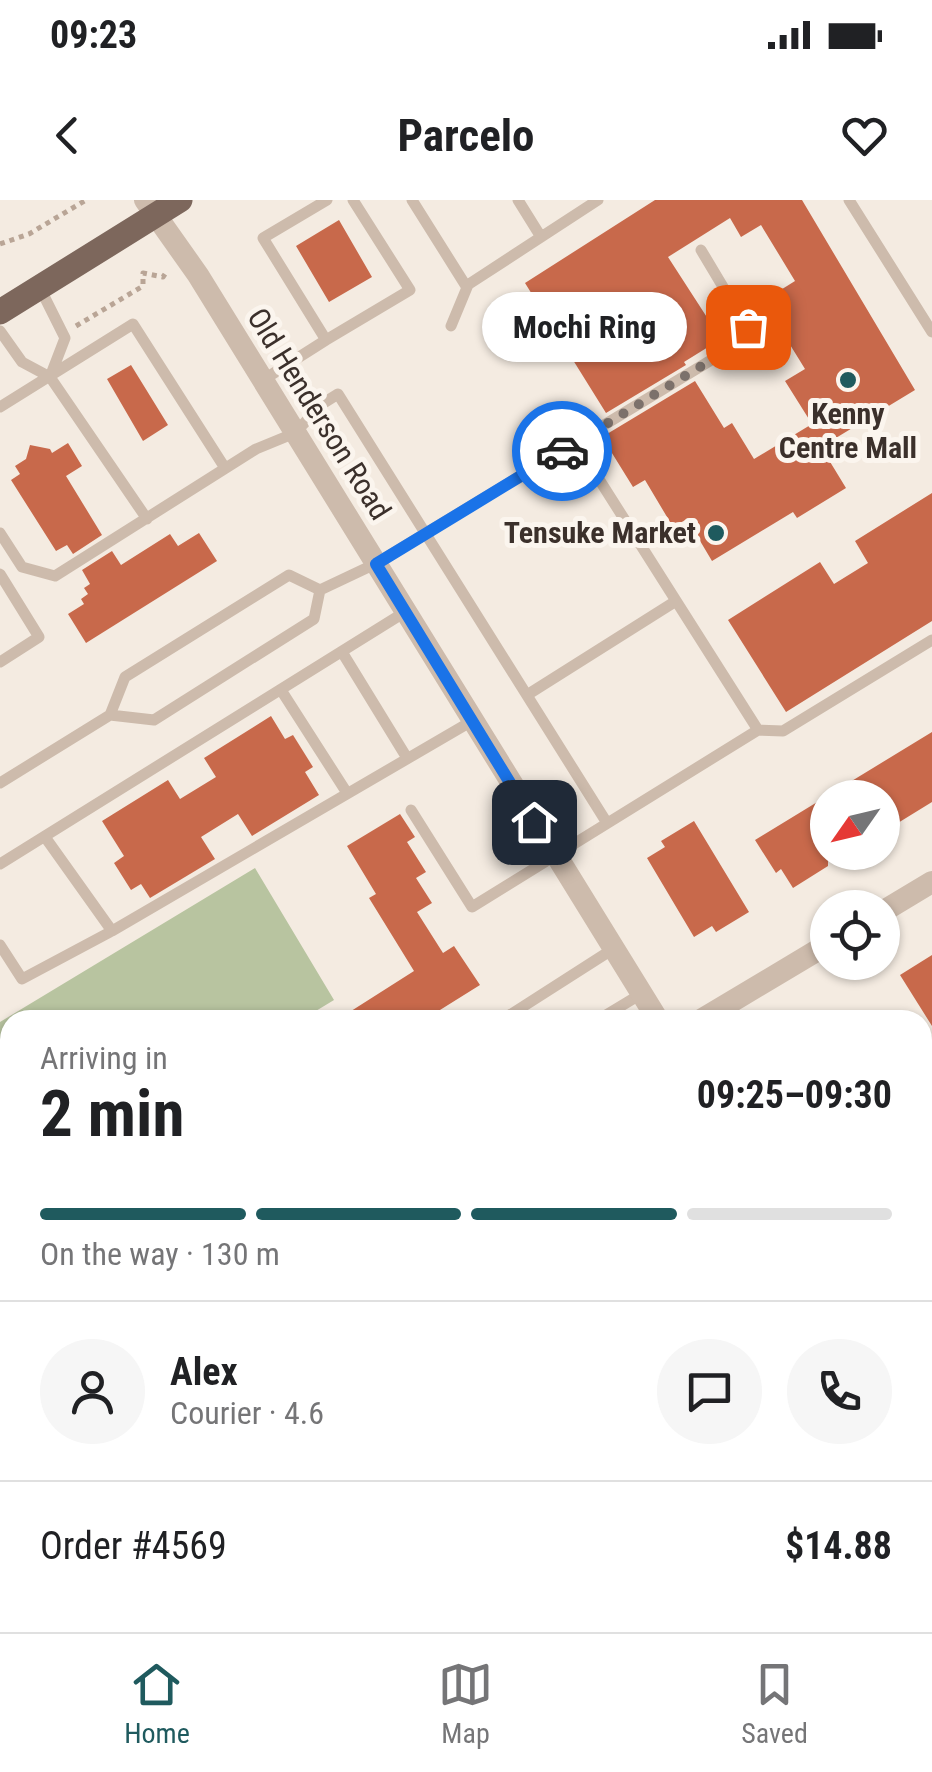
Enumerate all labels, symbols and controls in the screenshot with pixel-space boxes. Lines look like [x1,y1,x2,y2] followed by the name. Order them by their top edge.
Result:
[50,13,137,57] text: 09:23
[40,108,95,163] icon: back
[837,108,892,163] icon: heart
[398,109,534,162] text: Parcelo
[706,285,791,370] pin
[483,292,688,362] callout: Mochi Ring
[721,300,776,355] icon: bag
[240,302,398,526] street label: Old Henderson Road
[513,308,656,346] text: Mochi Ring
[837,369,859,391] marker: Kenny Centre Mall
[779,396,917,465] place label: Kenny Centre Mall
[512,401,612,501] courier
[535,424,590,479] icon: car
[504,515,696,550] place label: Tensuke Market
[705,522,727,544] marker: Tensuke Market
[492,780,577,865] pin
[810,780,900,870] north arrow
[810,780,900,980] map controls
[507,795,562,850] icon: home
[810,890,900,980] button: locate
[40,1039,168,1077] text: Arriving in
[697,1073,892,1117] text: 09:25–09:30
[40,1076,184,1152] text: 2 min
[40,1235,280,1273] text: On the way · 130 m
[40,1339,145,1444] button: person
[657,1339,762,1444] button: chat
[787,1339,892,1444] button: phone
[170,1350,238,1394] text: Alex
[170,1394,324,1432] text: Courier · 4.6
[40,1524,227,1568] text: Order #4569
[785,1524,892,1568] text: $14.88
[124,1657,190,1750] tab: Home
[438,1657,493,1750] tab: Map
[741,1657,808,1750] tab: Saved

